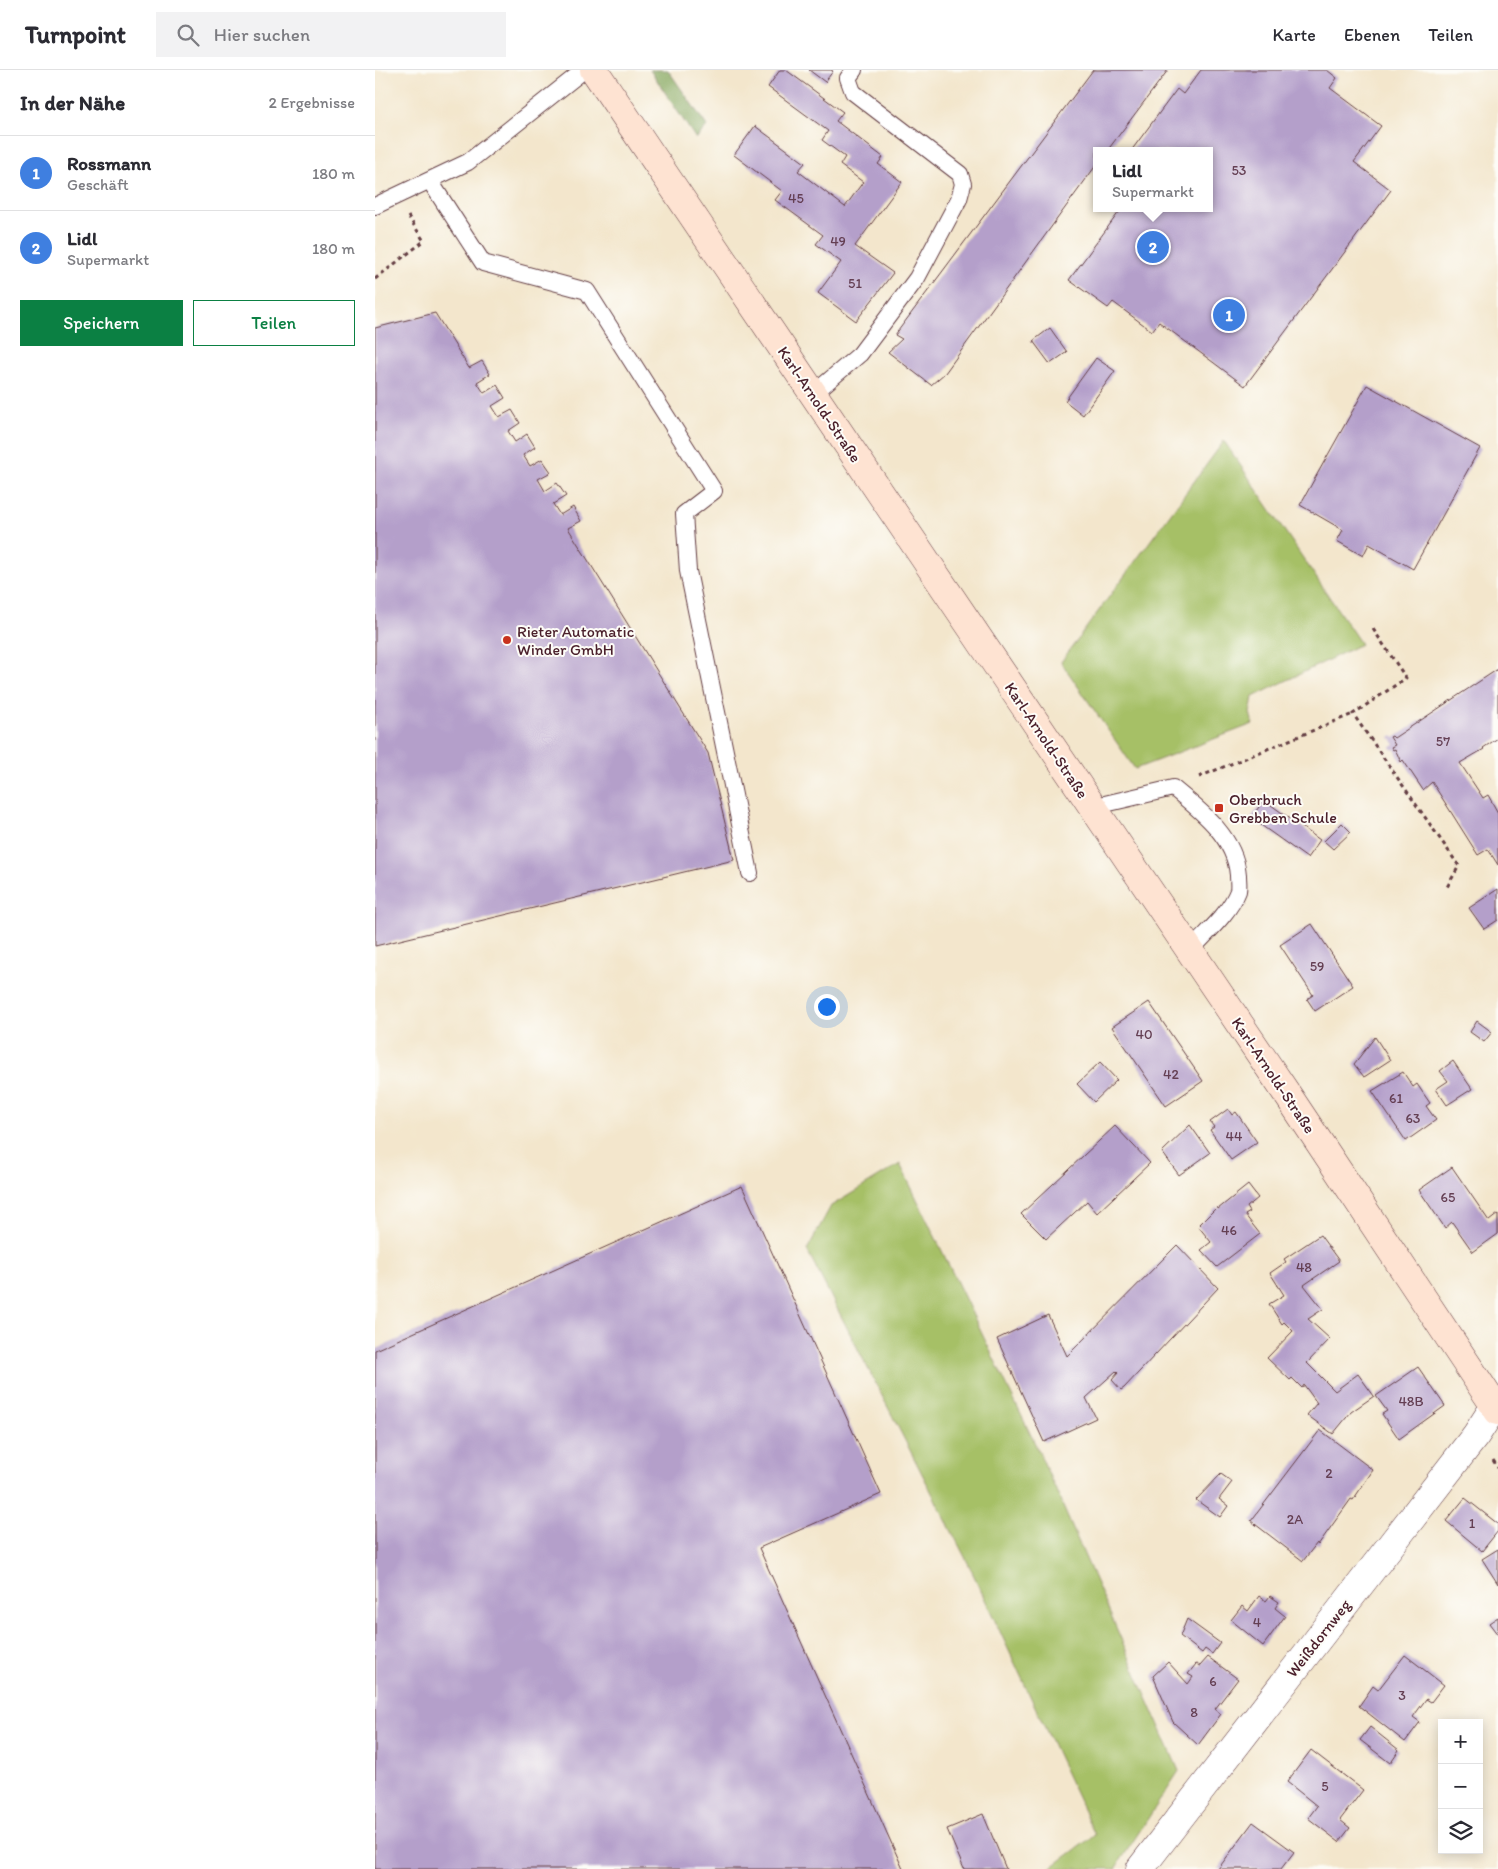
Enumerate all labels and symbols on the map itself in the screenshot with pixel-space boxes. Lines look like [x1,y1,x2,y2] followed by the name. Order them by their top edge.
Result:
[1232,162,1247,179] house number: 53
[788,190,804,207] house number: 45
[1137,228,1169,266] pin: 2
[830,233,846,250] house number: 49
[848,275,862,292] house number: 51
[1213,296,1245,334] pin: 1
[774,343,865,466] street label: Karl-Arnold-Straße
[517,622,634,659] place label: Rieter Automatic Winder GmbH
[501,634,513,646] marker: Rieter Automatic Winder GmbH
[1001,679,1092,802] street label: Karl-Arnold-Straße
[1436,733,1450,750] house number: 57
[1229,790,1337,827] place label: Oberbruch Grebben Schule
[1213,802,1225,814] marker: Oberbruch Grebben Schule
[1310,958,1324,975] house number: 59
[814,994,840,1020] your location
[1228,1014,1319,1137] street label: Karl-Arnold-Straße
[1135,1026,1153,1043] house number: 40
[1163,1066,1180,1083] house number: 42
[1389,1090,1403,1107] house number: 61
[1405,1110,1421,1127] house number: 63
[1226,1128,1243,1145] house number: 44
[1441,1189,1455,1206] house number: 65
[1221,1222,1237,1239] house number: 46
[1296,1259,1312,1276] house number: 48
[1398,1393,1424,1410] house number: 48B
[1325,1465,1333,1482] house number: 2
[1287,1511,1303,1528] house number: 2A
[1469,1515,1476,1532] house number: 1
[1282,1595,1355,1681] street label: Weißdornweg
[1253,1614,1262,1631] house number: 4
[1209,1673,1217,1690] house number: 6
[1398,1687,1406,1704] house number: 3
[1190,1704,1198,1721] house number: 8
[1321,1778,1329,1795] house number: 5

